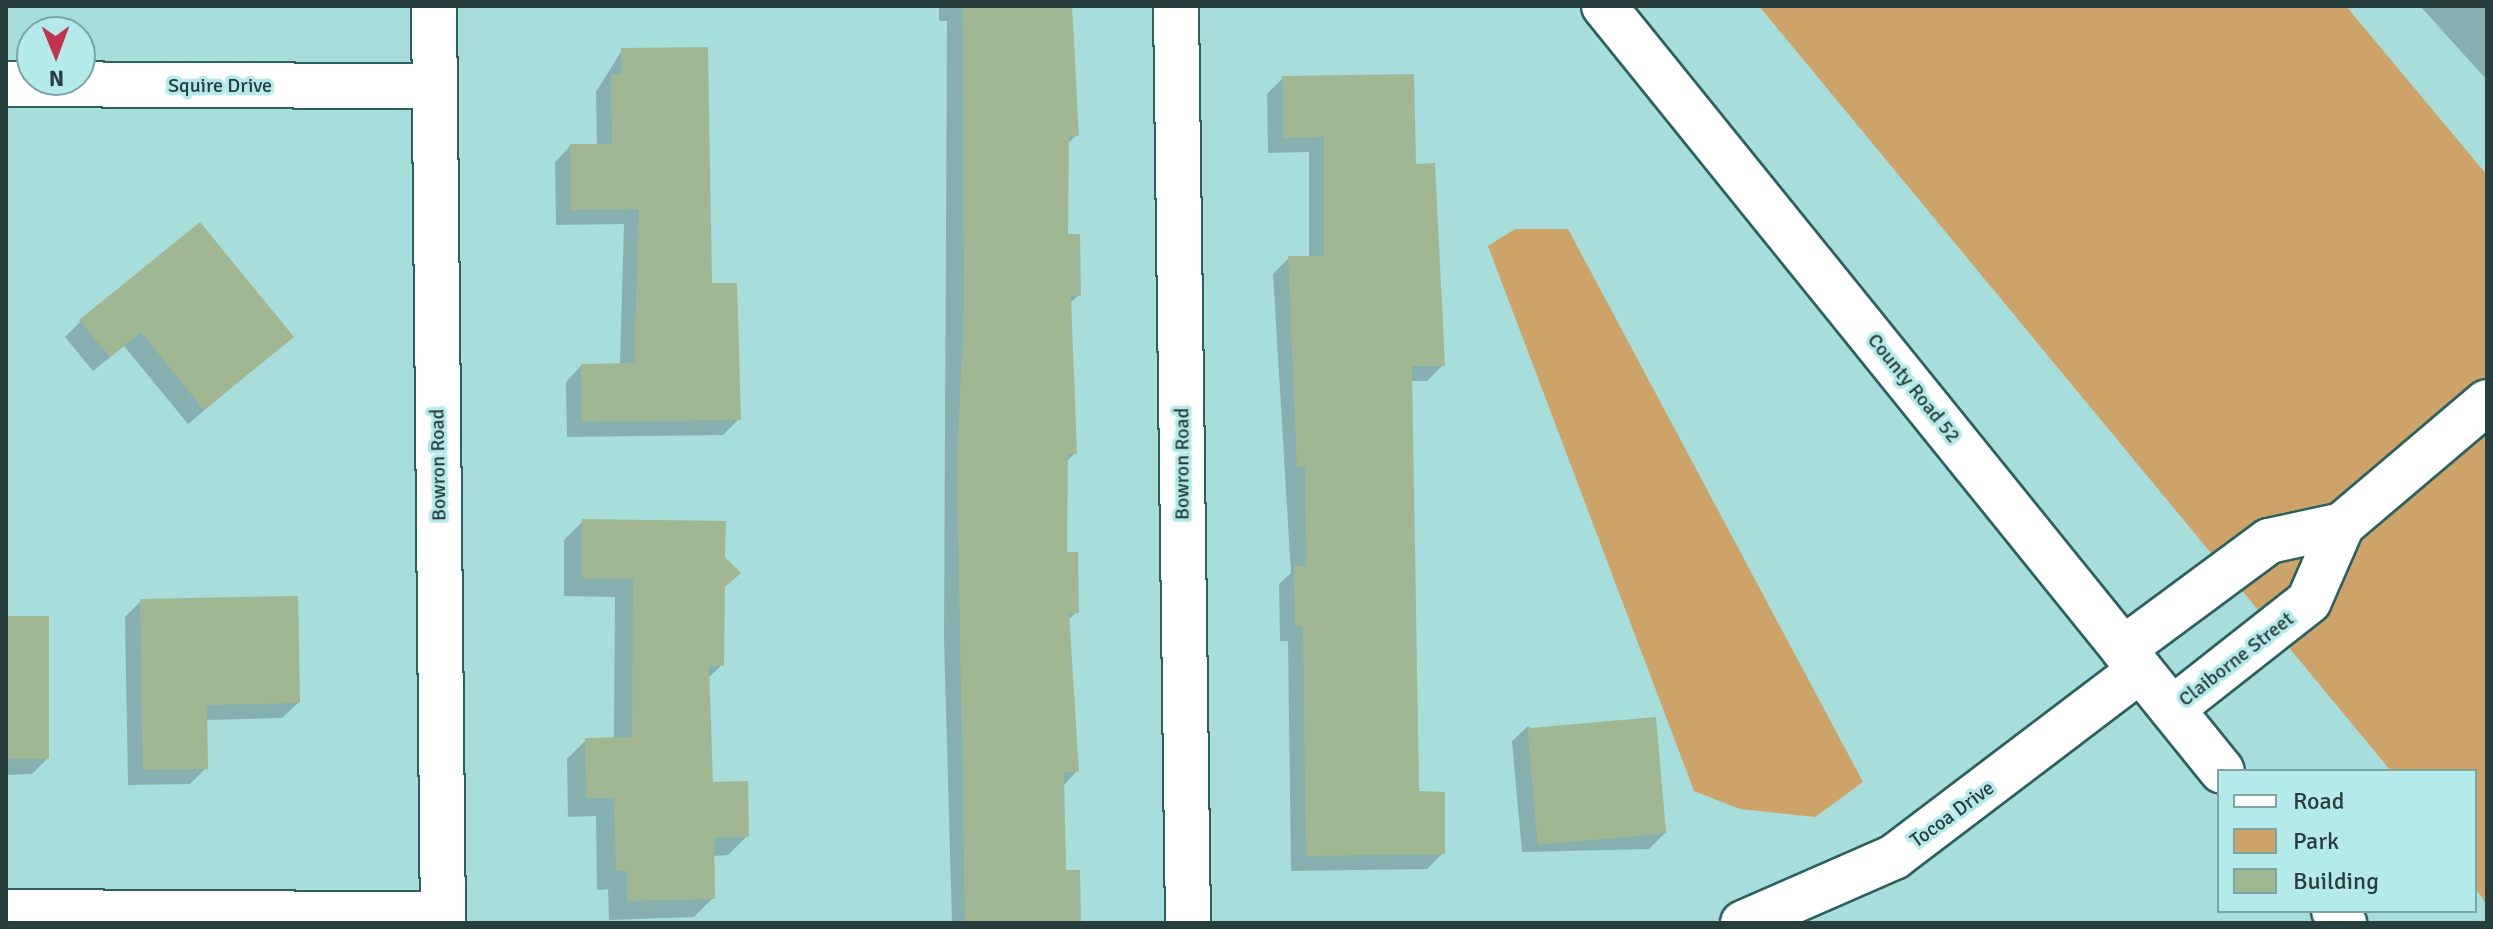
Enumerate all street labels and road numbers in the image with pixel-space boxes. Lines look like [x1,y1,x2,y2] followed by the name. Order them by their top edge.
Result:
[168,73,272,97] street label: Squire Drive
[1863,328,1965,448] street label: County Road 52
[1170,408,1194,520] street label: Bowron Road
[425,409,451,521] street label: Bowron Road
[2174,607,2298,711] street label: Claiborne Street
[1905,776,1999,852] street label: Tocoa Drive

